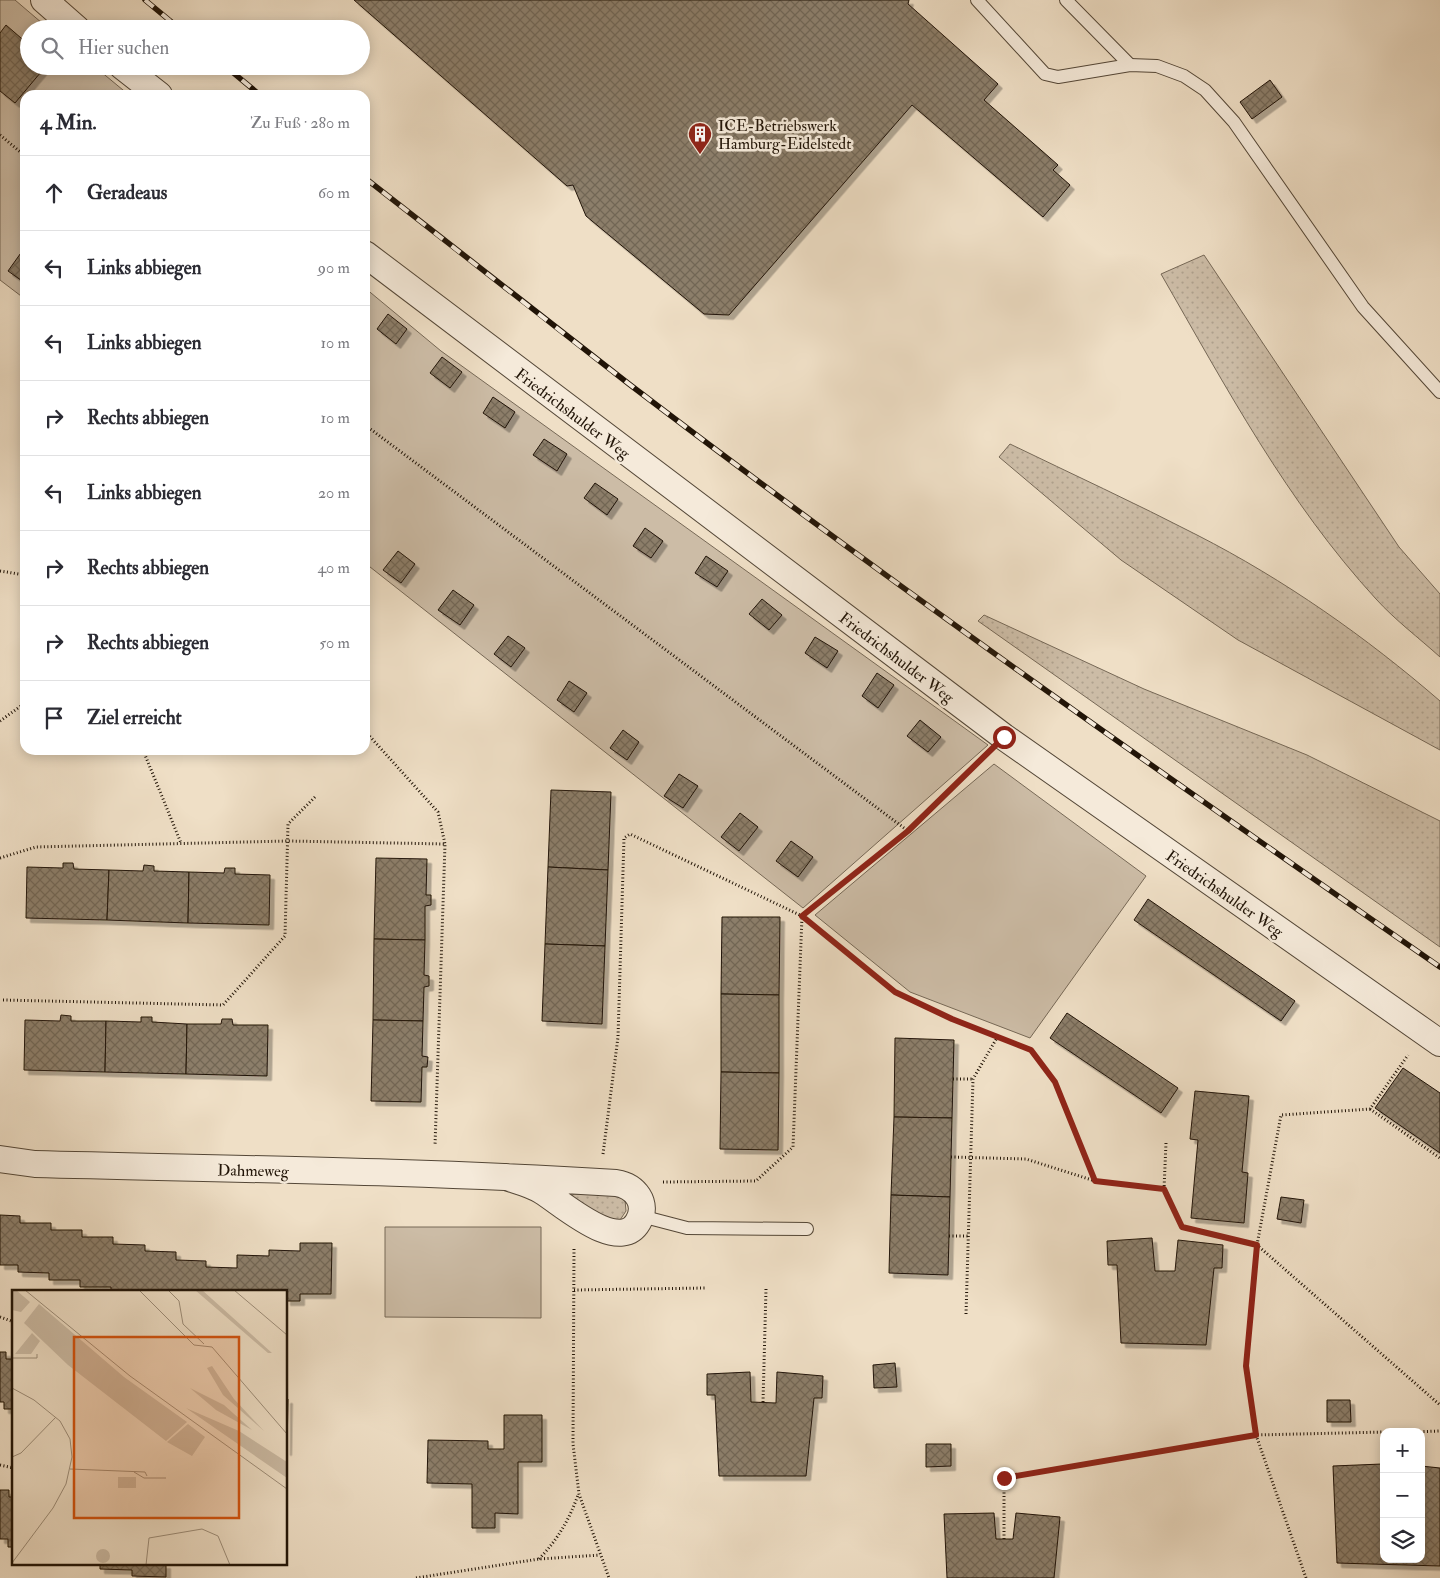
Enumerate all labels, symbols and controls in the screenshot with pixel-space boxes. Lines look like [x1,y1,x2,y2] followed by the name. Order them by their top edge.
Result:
[20,20,370,75] search box
[38,34,66,62] icon: search
[78,36,169,60] text: Hier suchen
[40,109,97,136] text: 4 Min.
[250,113,350,133] text: Zu Fuß · 280 m
[718,116,851,154] place label: ICE-Betriebswerk Hamburg-Eidelstedt
[687,121,713,155] building icon: ICE-Betriebswerk Hamburg-Eidelstedt
[40,179,68,207] icon: ahead
[87,181,167,205] text: Geradeaus
[318,183,350,203] text: 60 m
[40,254,68,282] icon: left
[87,256,201,280] text: Links abbiegen
[318,258,350,278] text: 90 m
[40,329,68,357] icon: left
[87,331,201,355] text: Links abbiegen
[320,333,350,353] text: 10 m
[511,364,635,464] street label: Friedrichshulder Weg
[40,404,68,432] icon: right
[87,406,209,430] text: Rechts abbiegen
[320,408,350,428] text: 10 m
[40,479,68,507] icon: left
[87,481,201,505] text: Links abbiegen
[318,483,350,503] text: 20 m
[40,554,68,582] icon: right
[87,556,209,580] text: Rechts abbiegen
[317,558,350,578] text: 40 m
[835,608,959,708] street label: Friedrichshulder Weg
[40,629,68,657] icon: right
[87,631,209,655] text: Rechts abbiegen
[319,633,350,653] text: 50 m
[40,704,68,732] icon: arrive
[87,706,182,730] text: Ziel erreicht
[993,726,1016,749] route start
[1162,846,1288,942] street label: Friedrichshulder Weg
[217,1160,290,1182] street label: Dahmeweg
[12,1290,288,1566] inset map
[1380,1428,1425,1563] map controls
[1380,1428,1425,1473] button: +
[993,1467,1016,1490] route end
[1380,1473,1425,1518] button: −
[1380,1518,1425,1563] button: layers

